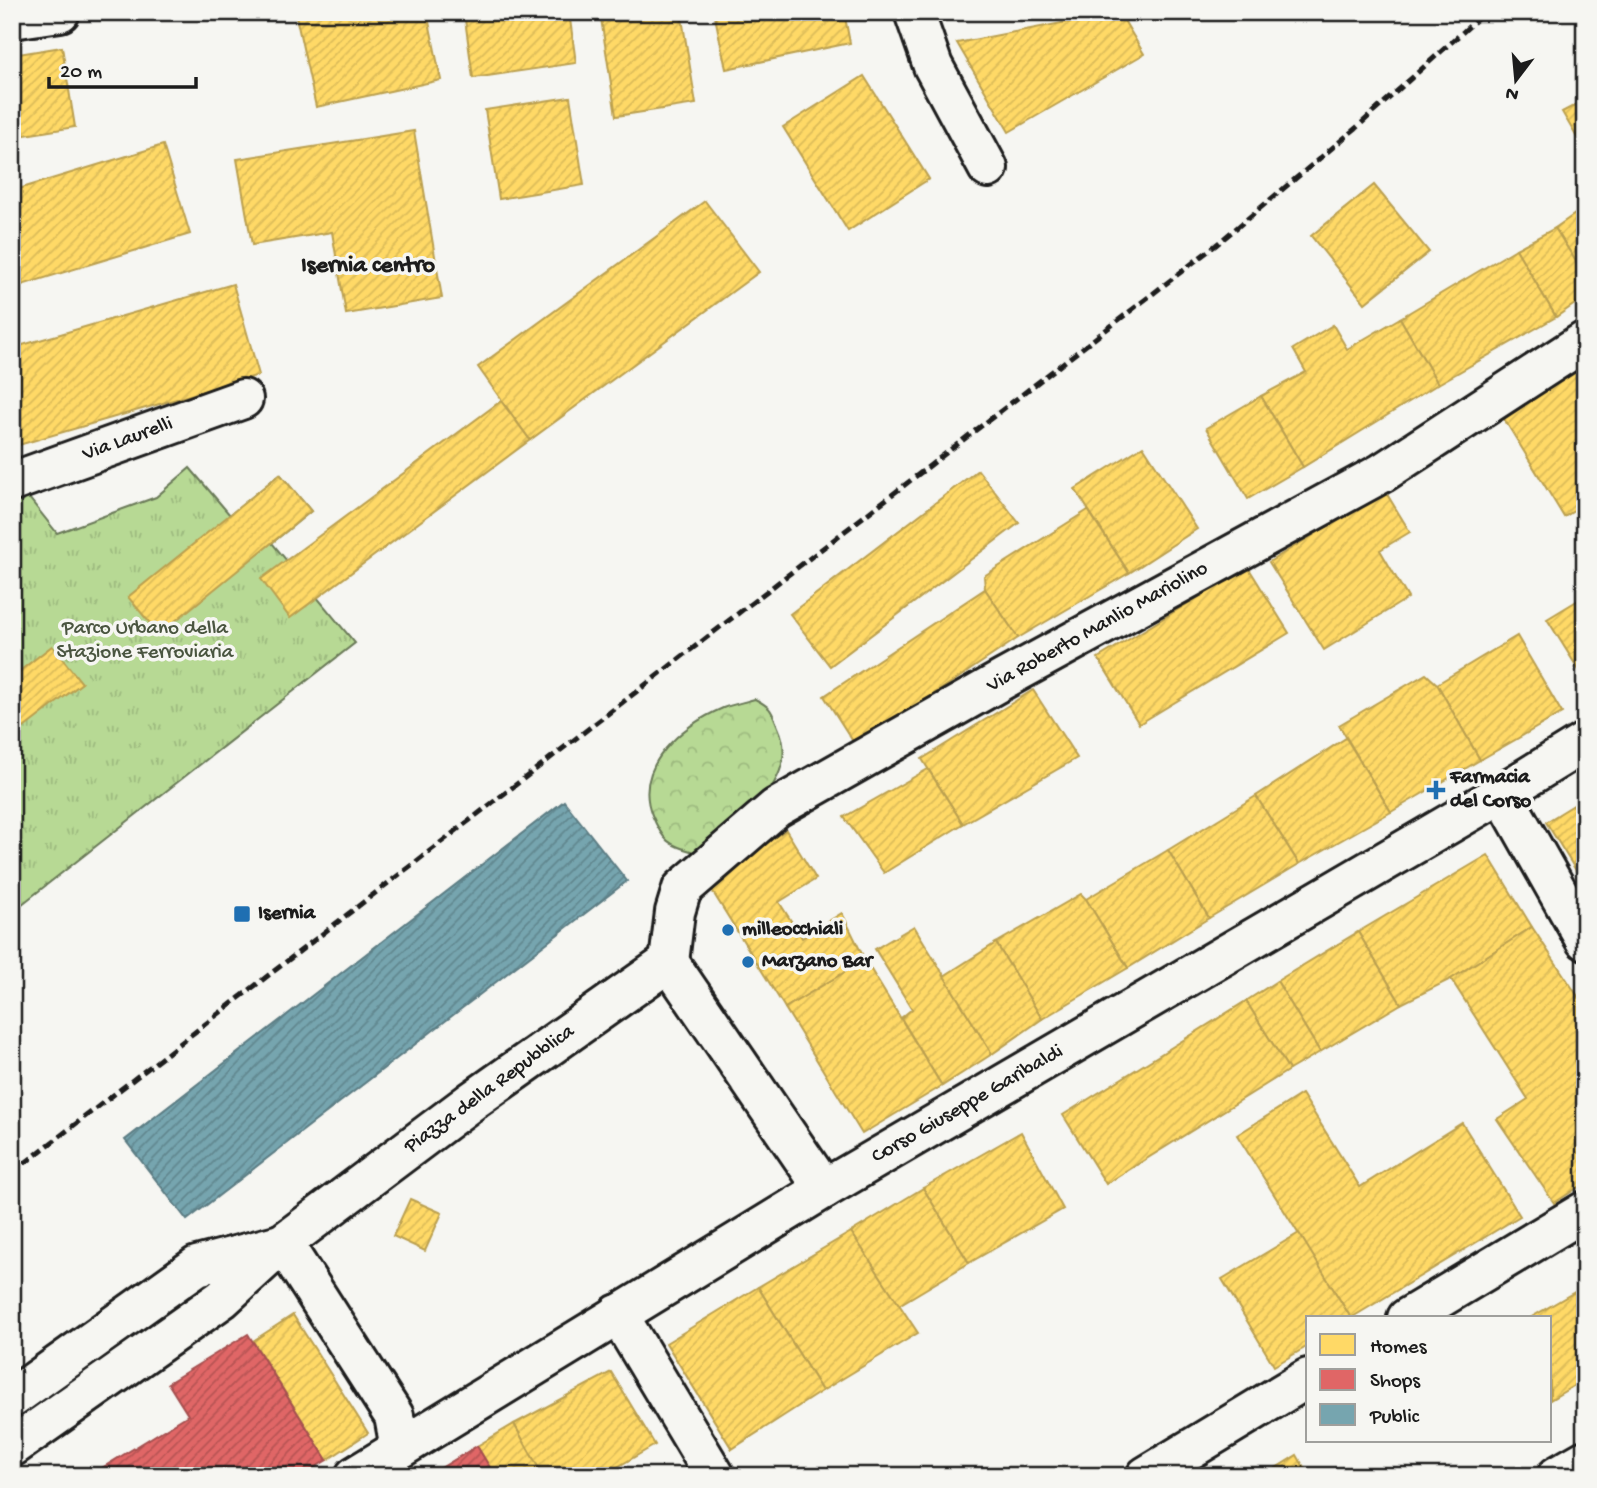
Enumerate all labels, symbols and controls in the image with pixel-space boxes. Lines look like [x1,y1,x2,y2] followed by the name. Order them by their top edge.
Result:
[49,46,196,90] scale bar
[1482,46,1552,116] north arrow
[60,61,102,86] text: 20 m
[1503,80,1521,106] text: N
[301,252,435,281] district label: Isernia centro
[79,412,177,468] street label: Via Laurelli
[982,557,1213,700] street label: Via Roberto Manlio Mariolino
[57,617,235,666] park label: Parco Urbano della Stazione Ferroviaria
[1449,766,1531,815] place label: Farmacia del Corso
[1428,782,1444,798] marker: Farmacia del Corso
[258,902,317,927] place label: Isernia
[232,904,252,924] marker: Isernia
[742,918,843,943] place label: milleocchiali
[720,922,736,938] marker: milleocchiali
[762,950,875,975] place label: Marzano Bar
[740,954,756,970] marker: Marzano Bar
[399,1019,581,1161] street label: Piazza della Repubblica
[868,1040,1068,1170] street label: Corso Giuseppe Garibaldi
[1306,1316,1552,1442] legend
[1370,1336,1428,1361] text: Homes
[1370,1370,1421,1395] text: Shops
[1369,1406,1420,1431] text: Public

